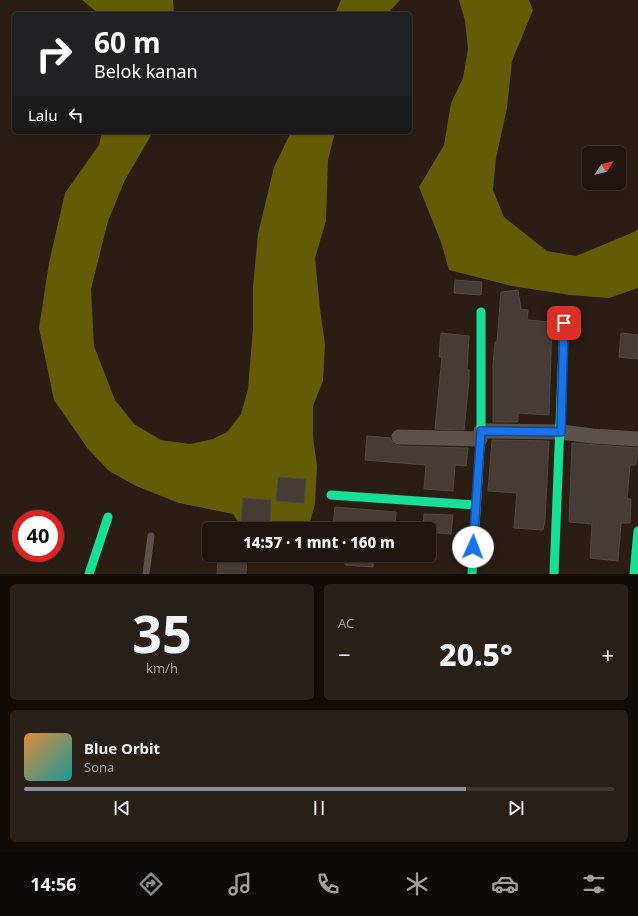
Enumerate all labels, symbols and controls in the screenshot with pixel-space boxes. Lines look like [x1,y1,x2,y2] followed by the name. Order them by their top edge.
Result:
[94,23,161,61] text: 60 m
[28,28,80,80] icon: right
[94,59,198,83] text: Belok kanan
[65,104,87,126] icon: left
[28,105,57,125] text: Lalu
[582,146,626,190] north arrow
[582,146,626,190] map controls
[547,306,581,340] pin
[553,312,575,334] icon: arrive
[12,510,64,562] speed limit sign: 40
[452,526,494,568] position arrow
[243,532,395,552] text: 14:57 · 1 mnt · 160 m
[132,597,192,668] text: 35
[338,614,354,632] text: AC
[439,634,513,675] text: 20.5°
[338,639,351,669] text: −
[601,639,614,669] text: +
[146,659,178,677] text: km/h
[84,738,160,758] text: Blue Orbit
[84,758,114,776] text: Sona
[111,797,133,819] icon: previous
[308,797,330,819] icon: pause
[505,797,527,819] icon: next
[137,870,165,898] icon: directions
[226,870,254,898] icon: music
[314,870,342,898] icon: phone
[403,870,431,898] icon: climate
[491,870,519,898] icon: car
[580,870,608,898] icon: filters
[30,872,77,896] text: 14:56

